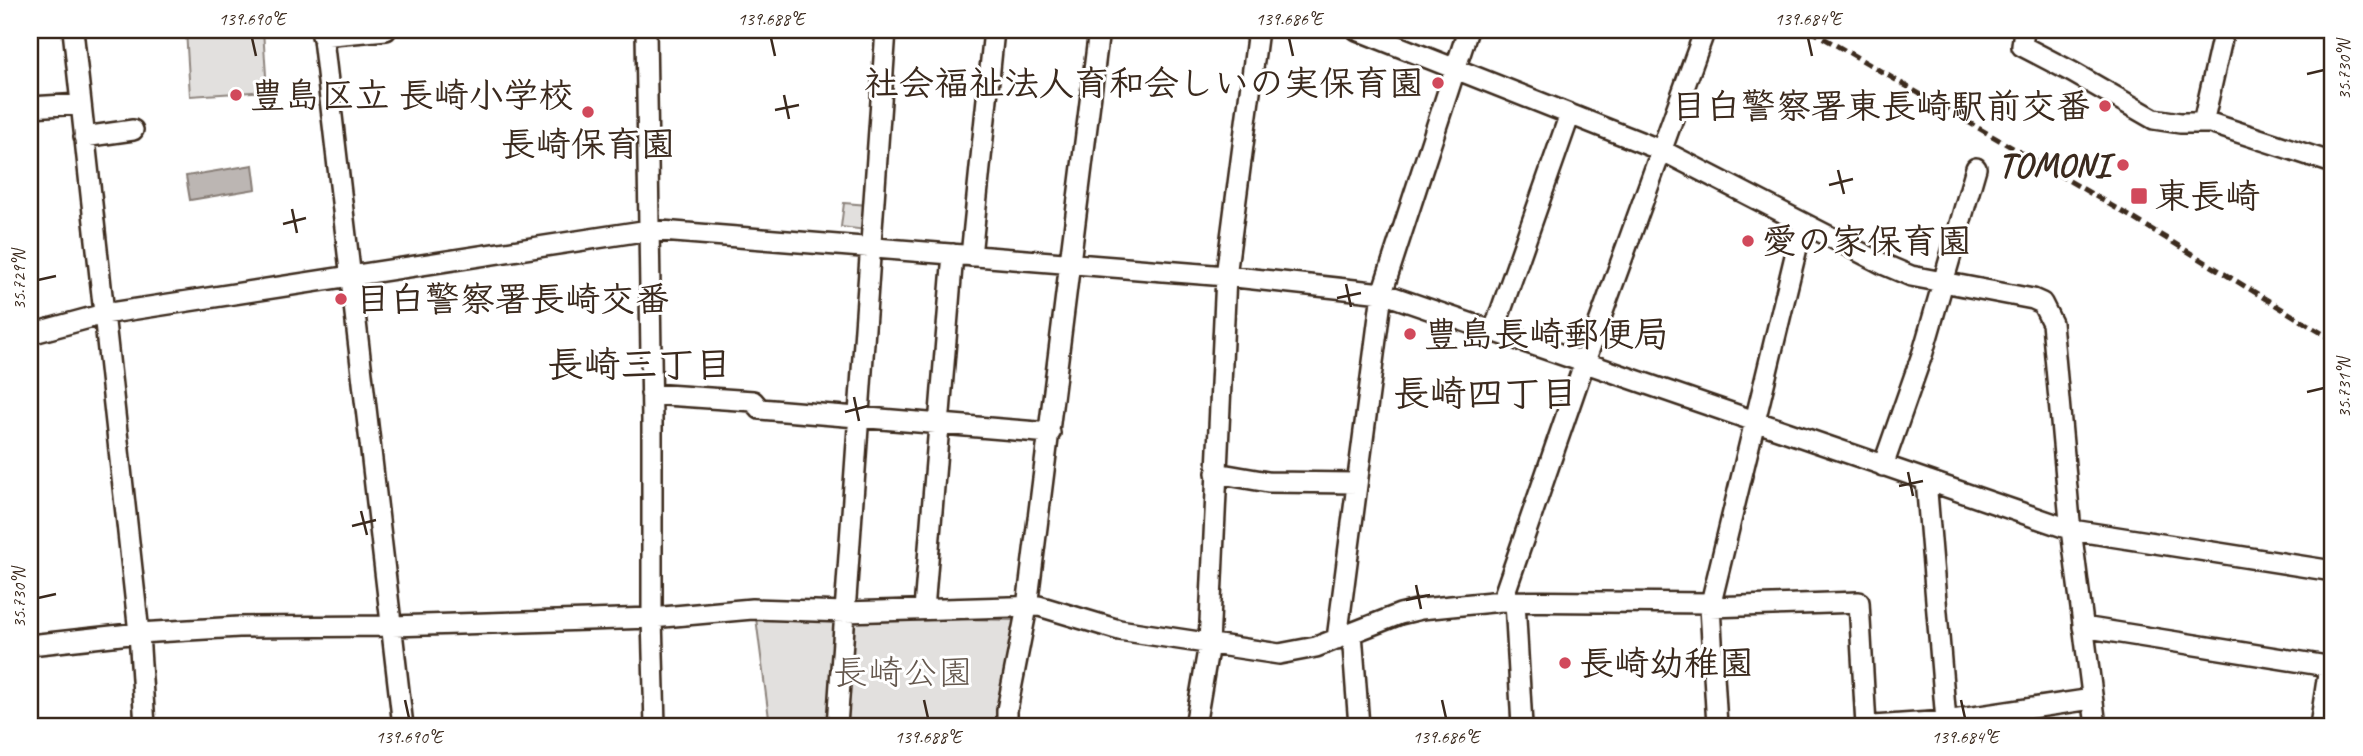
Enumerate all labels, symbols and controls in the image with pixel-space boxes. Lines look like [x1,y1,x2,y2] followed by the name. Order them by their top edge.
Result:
[219,8,288,30] text: 139.690°E
[738,8,807,30] text: 139.688°E
[1256,8,1325,30] text: 139.686°E
[1775,8,1844,30] text: 139.684°E
[2333,37,2355,100] text: 35.730°N
[864,61,1424,106] place label: 社会福祉法人育和会しいの実保育園
[250,73,573,118] place label: 豊島区立 長崎小学校
[1430,75,1446,91] marker: 社会福祉法人育和会しいの実保育園
[1671,84,2091,129] place label: 目白警察署東長崎駅前交番
[228,87,244,103] marker: 豊島区立 長崎小学校
[2097,98,2113,114] marker: 目白警察署東長崎駅前交番
[580,104,596,120] marker: 長崎保育園
[500,122,676,167] place label: 長崎保育園
[1998,143,2116,188] place label: TOMONI
[2115,157,2131,173] marker: TOMONI
[2155,174,2260,219] place label: 東長崎
[2129,186,2149,206] marker: 東長崎
[1762,219,1972,264] place label: 愛の家保育園
[1740,233,1756,249] marker: 愛の家保育園
[8,247,30,310] text: 35.729°N
[355,277,670,322] place label: 目白警察署長崎交番
[333,291,349,307] marker: 目白警察署長崎交番
[1424,312,1669,357] place label: 豊島長崎郵便局
[1402,326,1418,342] marker: 豊島長崎郵便局
[547,341,732,388] district label: 長崎三丁目
[2333,355,2355,418] text: 35.731°N
[1393,370,1578,417] district label: 長崎四丁目
[8,565,30,628] text: 35.730°N
[1579,641,1754,686] place label: 長崎幼稚園
[833,650,973,695] park label: 長崎公園
[1557,655,1573,671] marker: 長崎幼稚園
[376,726,445,748] text: 139.690°E
[895,726,964,748] text: 139.688°E
[1413,726,1482,748] text: 139.686°E
[1932,726,2001,748] text: 139.684°E

